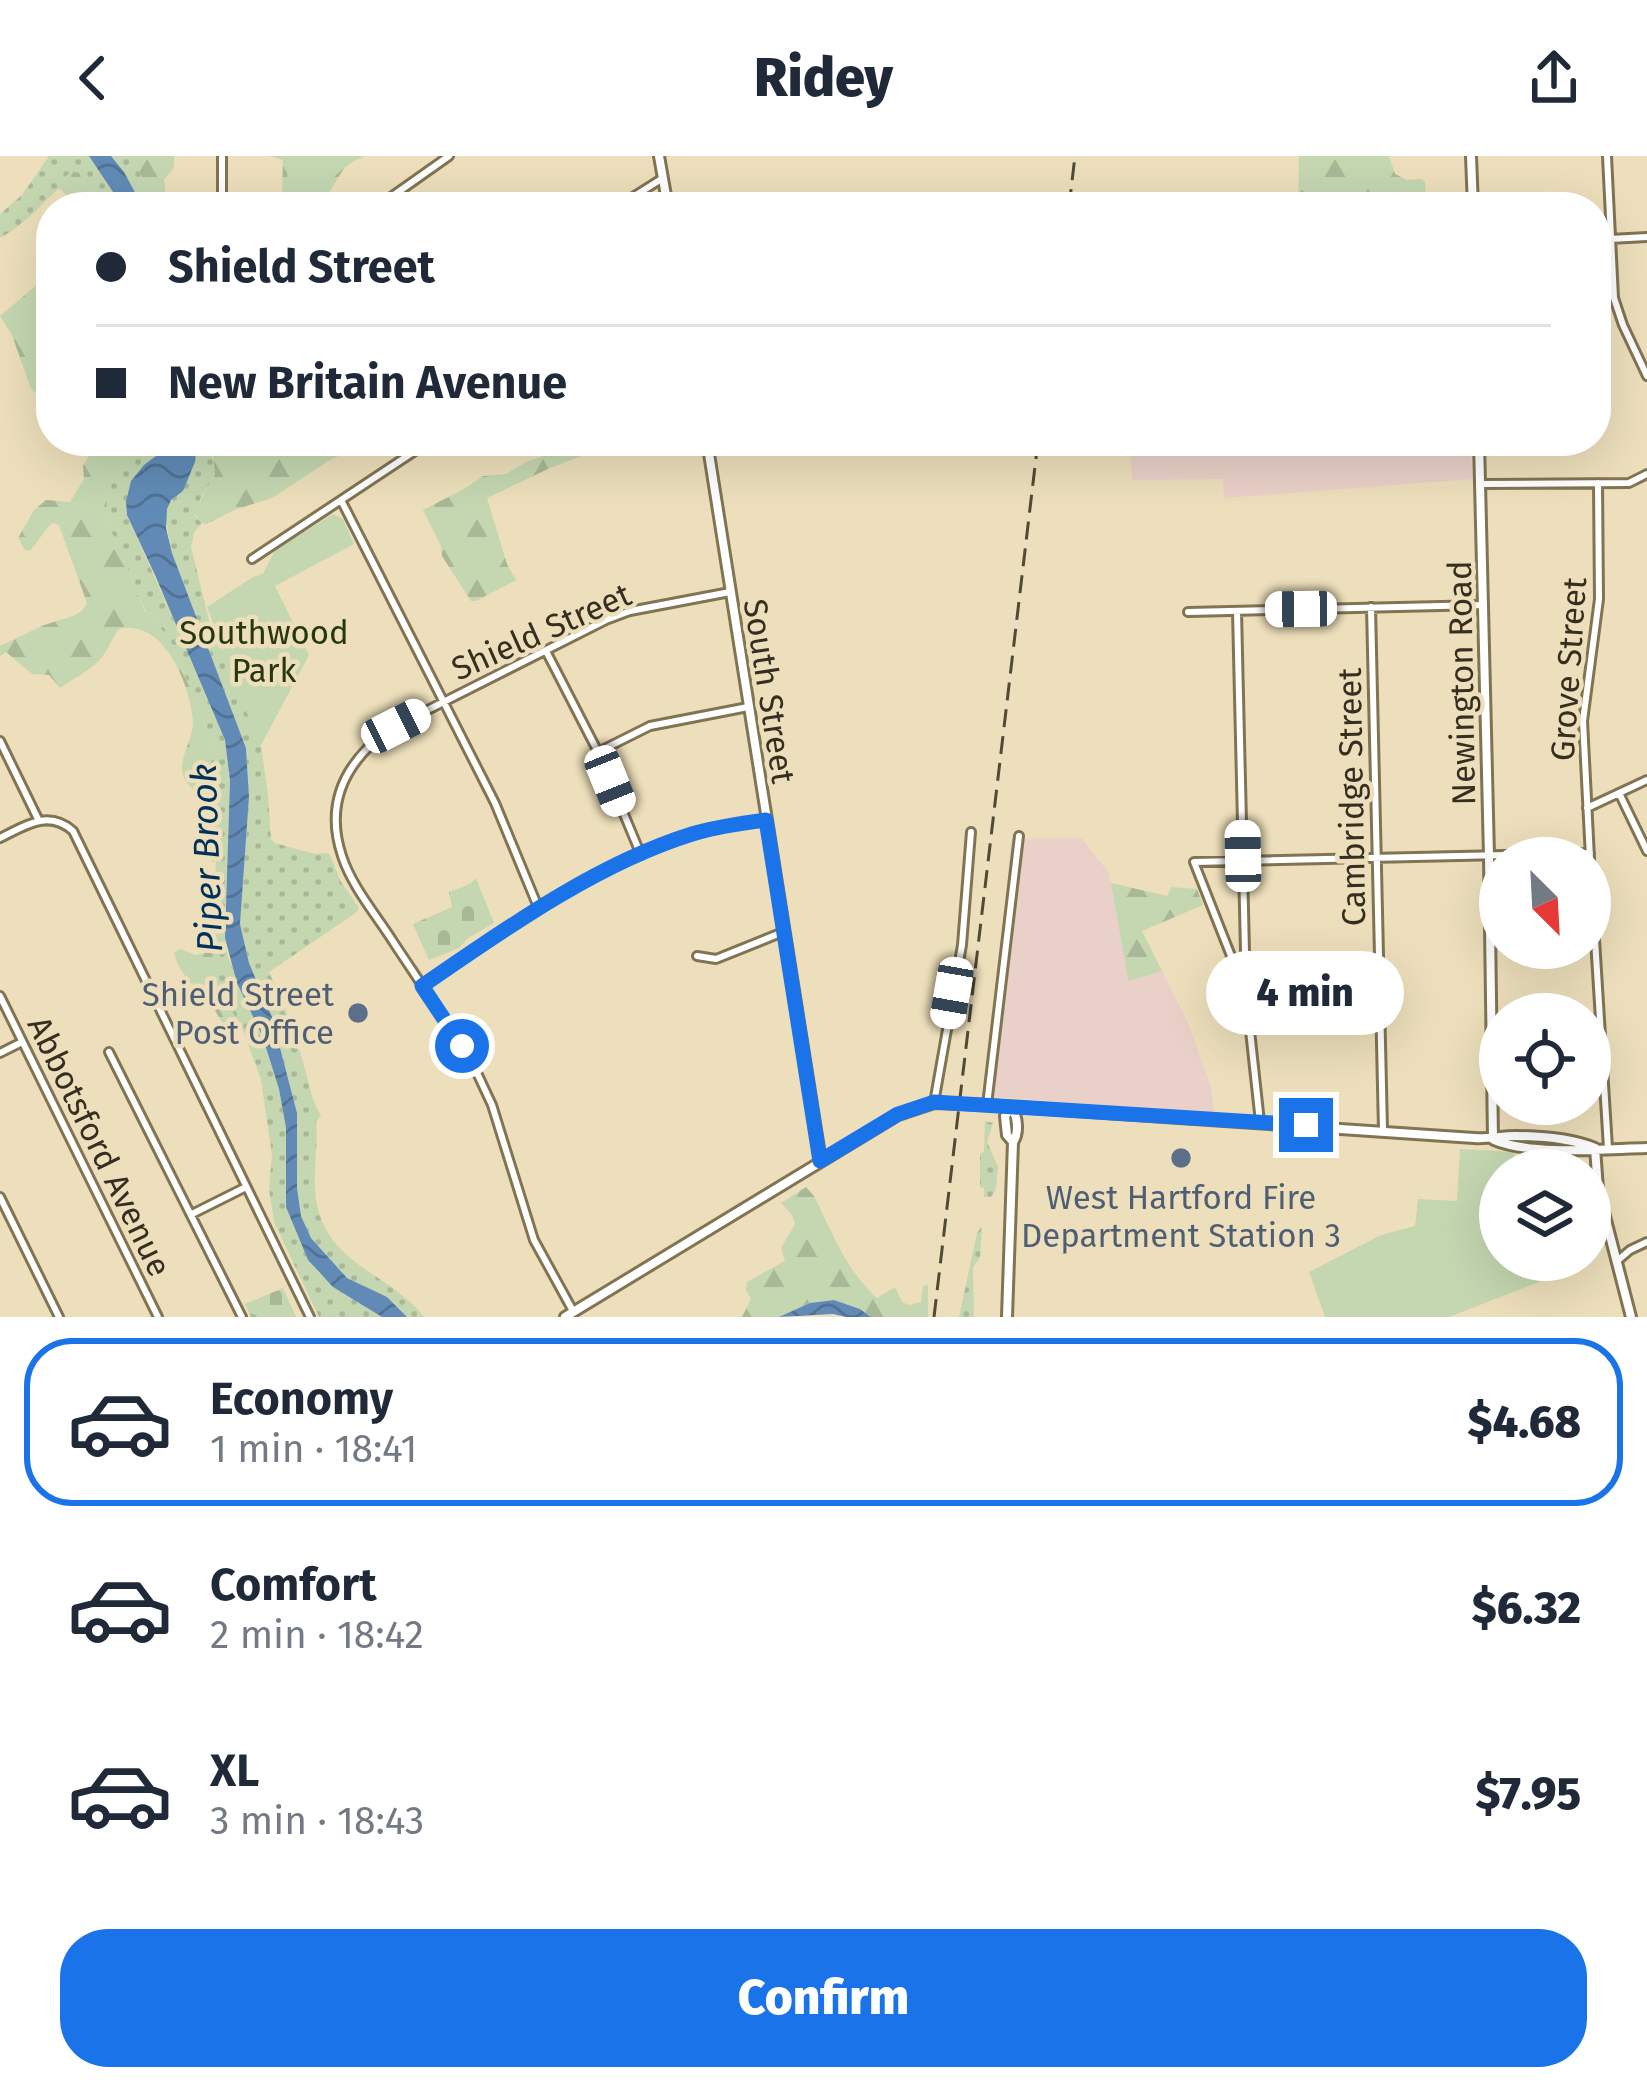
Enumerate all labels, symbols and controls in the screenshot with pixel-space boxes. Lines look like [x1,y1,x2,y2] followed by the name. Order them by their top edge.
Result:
[60,45,126,111] icon: back
[1521,45,1587,111] icon: share
[754,46,893,110] text: Ridey
[168,240,435,294] text: Shield Street
[168,356,567,410] text: New Britain Avenue
[1440,560,1484,806] street label: Newington Road
[446,575,637,689] street label: Shield Street
[1543,576,1595,762] street label: Grove Street
[1265,590,1337,628] car
[735,596,803,786] street label: South Street
[179,613,349,691] park label: Southwood Park
[1330,667,1374,927] street label: Cambridge Street
[356,694,436,758] car
[580,741,640,821] car
[182,763,232,953] water label: Piper Brook
[1224,820,1262,892] car
[1479,837,1611,969] north arrow
[1479,837,1611,1281] map controls
[1207,951,1405,1035] callout: 4 min
[928,954,976,1032] car
[1256,970,1354,1016] text: 4 min
[142,975,334,1053] place label: Shield Street Post Office
[1479,993,1611,1125] button: locate
[345,1000,371,1026] marker: Shield Street Post Office
[19,1010,179,1283] street label: Abbotsford Avenue
[435,1019,489,1073] route start
[1279,1098,1333,1152] route end
[1168,1145,1194,1171] marker: West Hartford Fire Department Station 3
[1479,1149,1611,1281] button: layers
[1021,1178,1341,1256] place label: West Hartford Fire Department Station 3
[66,1368,174,1476] icon: car
[210,1372,393,1426] text: Economy
[1467,1395,1581,1449] text: $4.68
[210,1426,417,1472] text: 1 min · 18:41
[66,1554,174,1662] icon: car
[210,1558,377,1612] text: Comfort
[1472,1581,1581,1635] text: $6.32
[210,1612,424,1658] text: 2 min · 18:42
[66,1740,174,1848] icon: car
[210,1744,259,1798] text: XL
[1475,1767,1581,1821] text: $7.95
[210,1798,424,1844] text: 3 min · 18:43
[60,1929,1587,2067] button: Confirm

